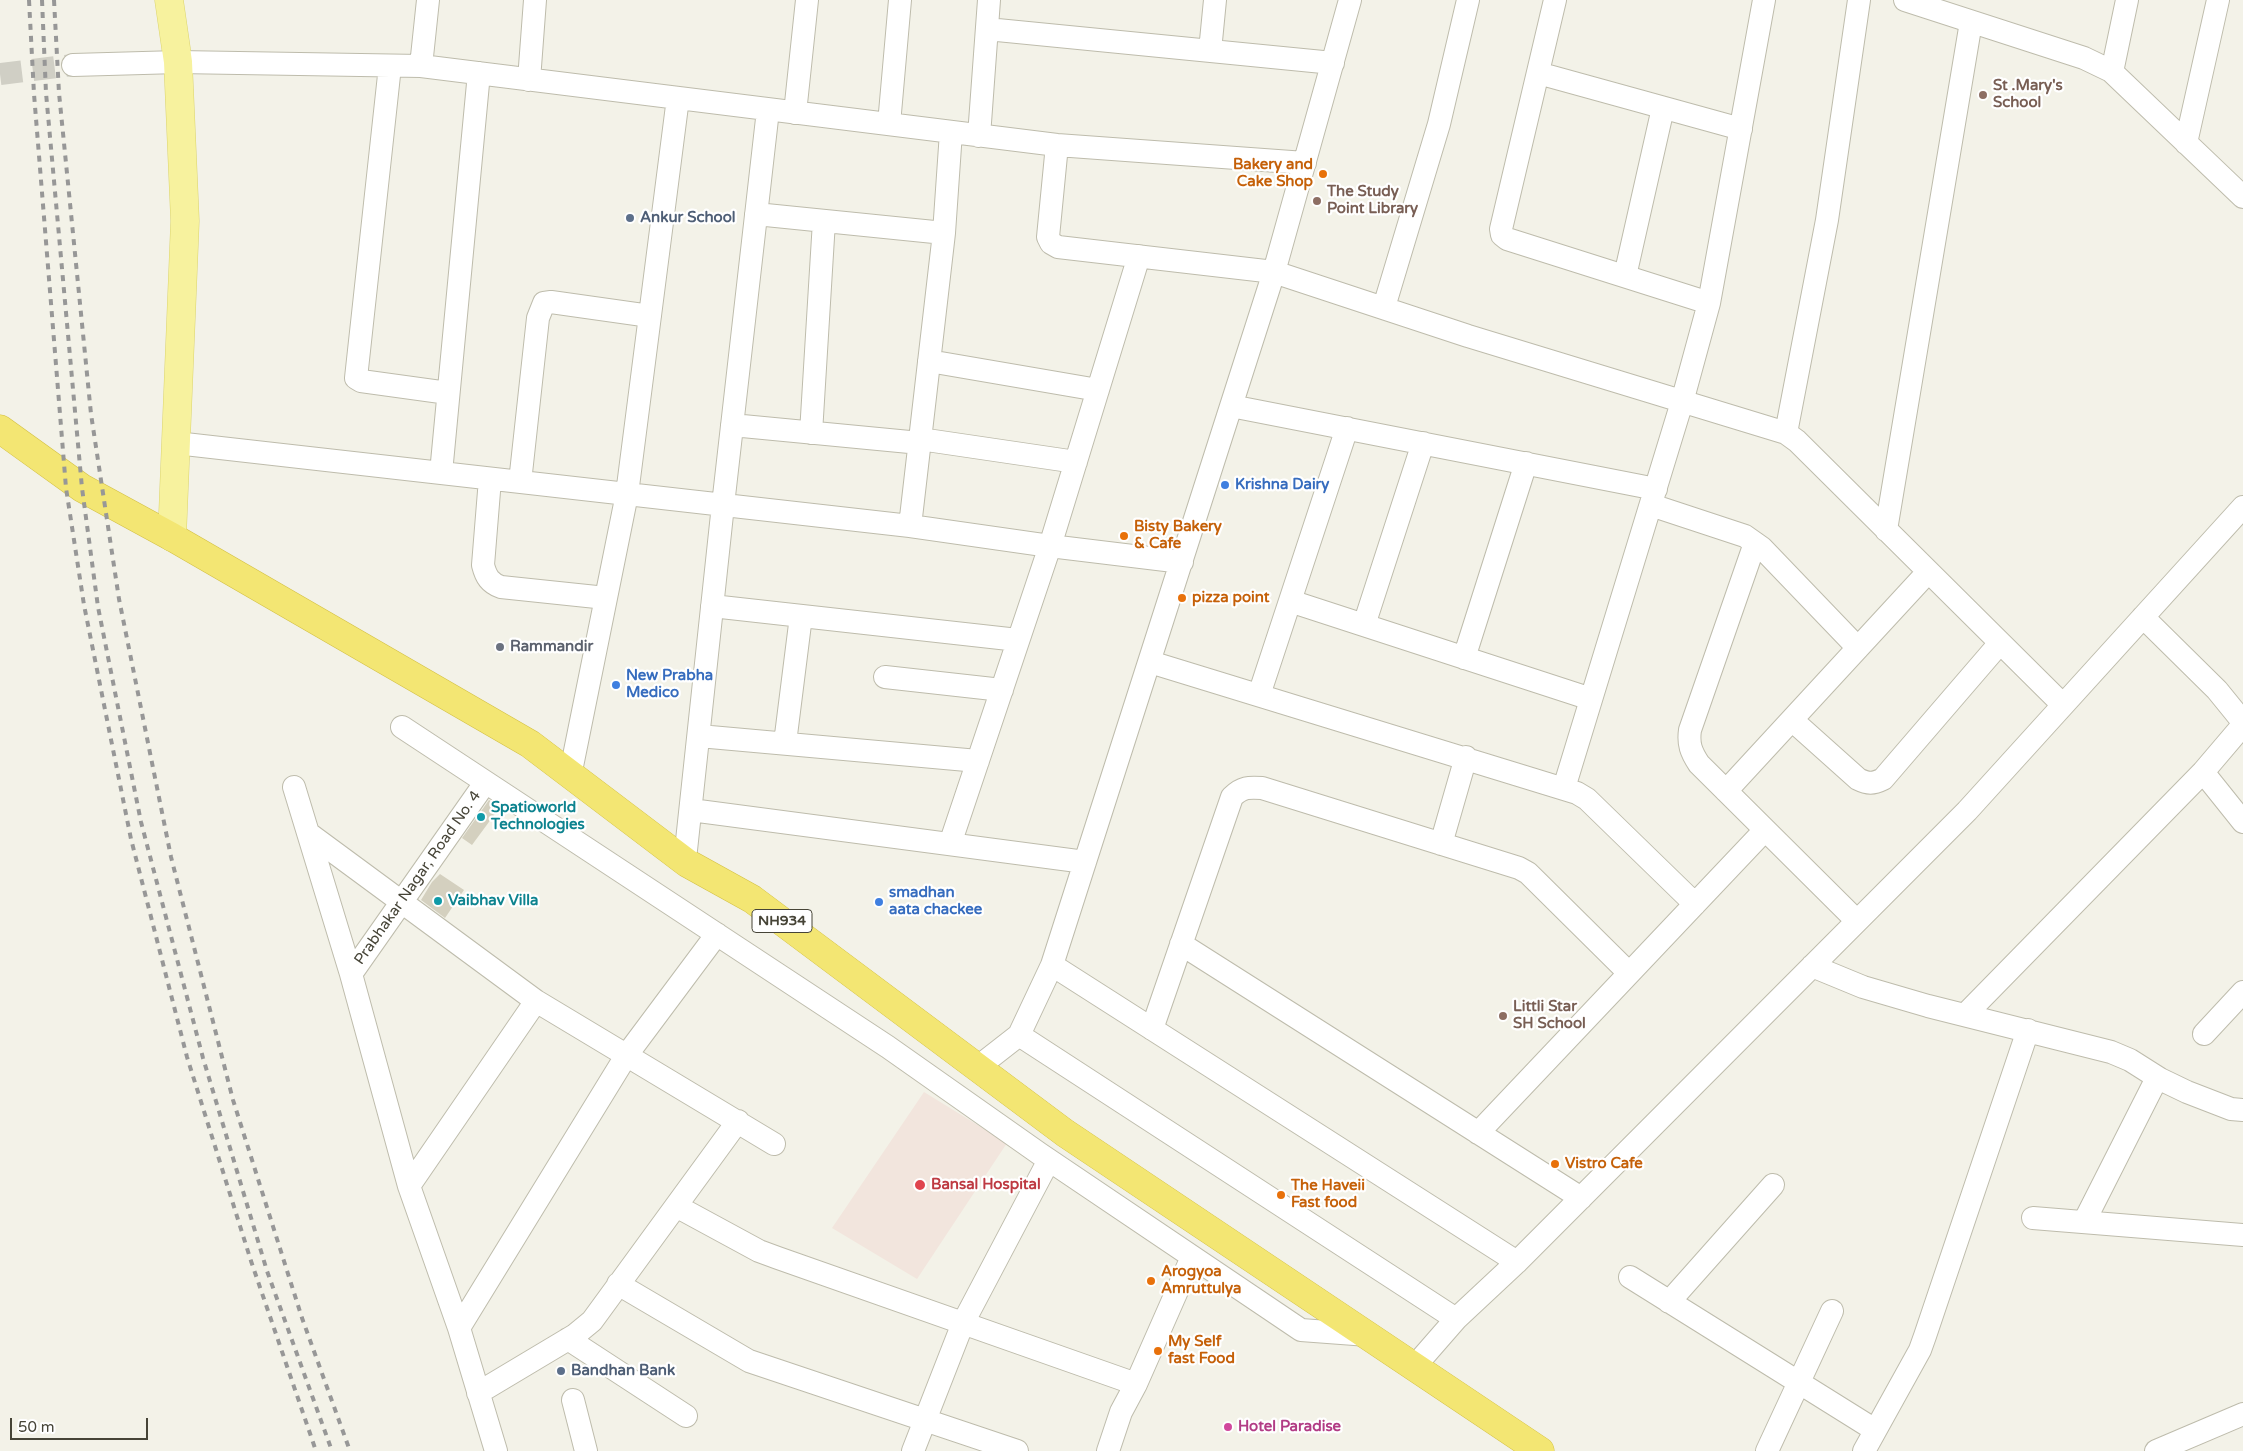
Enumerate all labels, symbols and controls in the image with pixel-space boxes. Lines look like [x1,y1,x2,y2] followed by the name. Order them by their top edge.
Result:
[1993,77,2063,112] place label: St .Mary's School
[1977,89,1989,101] marker: St .Mary's School
[1233,156,1313,191] place label: Bakery and Cake Shop
[1317,168,1329,180] marker: Bakery and Cake Shop
[1327,183,1418,218] place label: The Study Point Library
[1311,195,1323,207] marker: The Study Point Library
[640,209,736,227] place label: Ankur School
[624,212,636,224] marker: Ankur School
[1235,476,1329,494] place label: Krishna Dairy
[1219,479,1231,491] marker: Krishna Dairy
[1134,518,1222,553] place label: Bisty Bakery & Cafe
[1118,530,1130,542] marker: Bisty Bakery & Cafe
[1192,589,1269,607] place label: pizza point
[1176,592,1188,604] marker: pizza point
[510,638,593,656] place label: Rammandir
[494,641,506,653] marker: Rammandir
[626,667,713,702] place label: New Prabha Medico
[610,679,622,691] marker: New Prabha Medico
[351,788,485,968] street label: Prabhakar Nagar, Road No. 4
[491,799,585,834] place label: Spatioworld Technologies
[475,811,487,823] marker: Spatioworld Technologies
[889,884,982,919] place label: smadhan aata chackee
[448,892,538,910] place label: Vaibhav Villa
[432,895,444,907] marker: Vaibhav Villa
[873,896,885,908] marker: smadhan aata chackee
[752,909,812,932] road number: NH934
[1513,998,1586,1033] place label: Littli Star SH School
[1497,1010,1509,1022] marker: Littli Star SH School
[1565,1155,1643,1173] place label: Vistro Cafe
[1549,1158,1561,1170] marker: Vistro Cafe
[931,1176,1041,1194] place label: Bansal Hospital
[1291,1177,1365,1212] place label: The Haveii Fast food
[913,1178,927,1192] marker: Bansal Hospital
[1275,1189,1287,1201] marker: The Haveii Fast food
[1161,1263,1241,1298] place label: Arogyoa Amruttulya
[1145,1275,1157,1287] marker: Arogyoa Amruttulya
[1168,1333,1235,1368] place label: My Self fast Food
[1152,1345,1164,1357] marker: My Self fast Food
[571,1362,675,1380] place label: Bandhan Bank
[555,1365,567,1377] marker: Bandhan Bank
[12,1408,150,1440] scale bar
[18,1418,55,1436] text: 50 m
[1238,1418,1341,1436] place label: Hotel Paradise
[1222,1421,1234,1433] marker: Hotel Paradise

